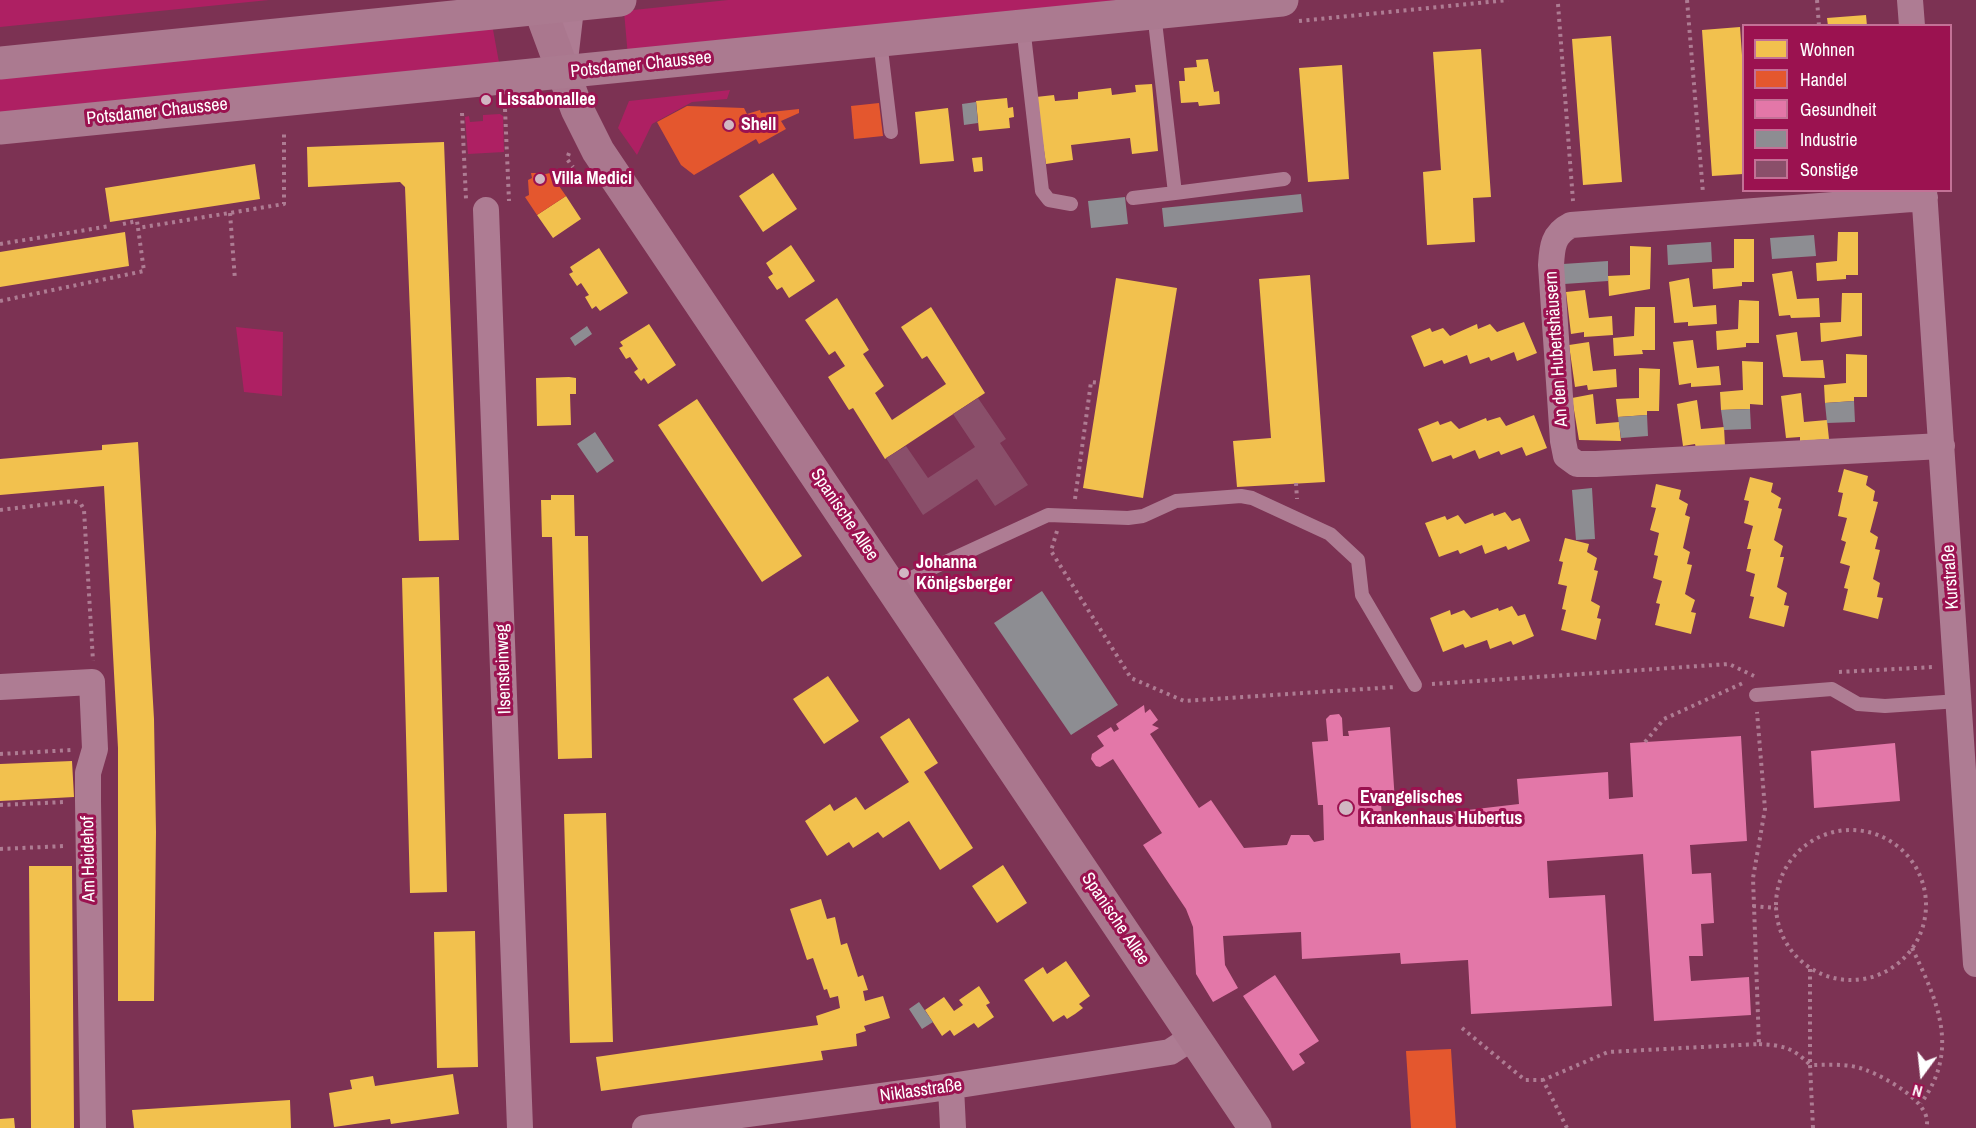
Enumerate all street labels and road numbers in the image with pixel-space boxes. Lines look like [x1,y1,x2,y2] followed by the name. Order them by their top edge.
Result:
[569,47,713,83] street label: Potsdamer Chaussee
[85,94,229,130] street label: Potsdamer Chaussee
[1541,270,1573,428] street label: An den Hubertshäusern
[805,465,883,565] street label: Spanische Allee
[1938,544,1964,610] street label: Kurstraße
[492,624,516,714] street label: Ilsensteinweg
[77,816,101,902] street label: Am Heidehof
[1076,869,1154,969] street label: Spanische Allee
[878,1075,964,1107] street label: Niklasstraße

